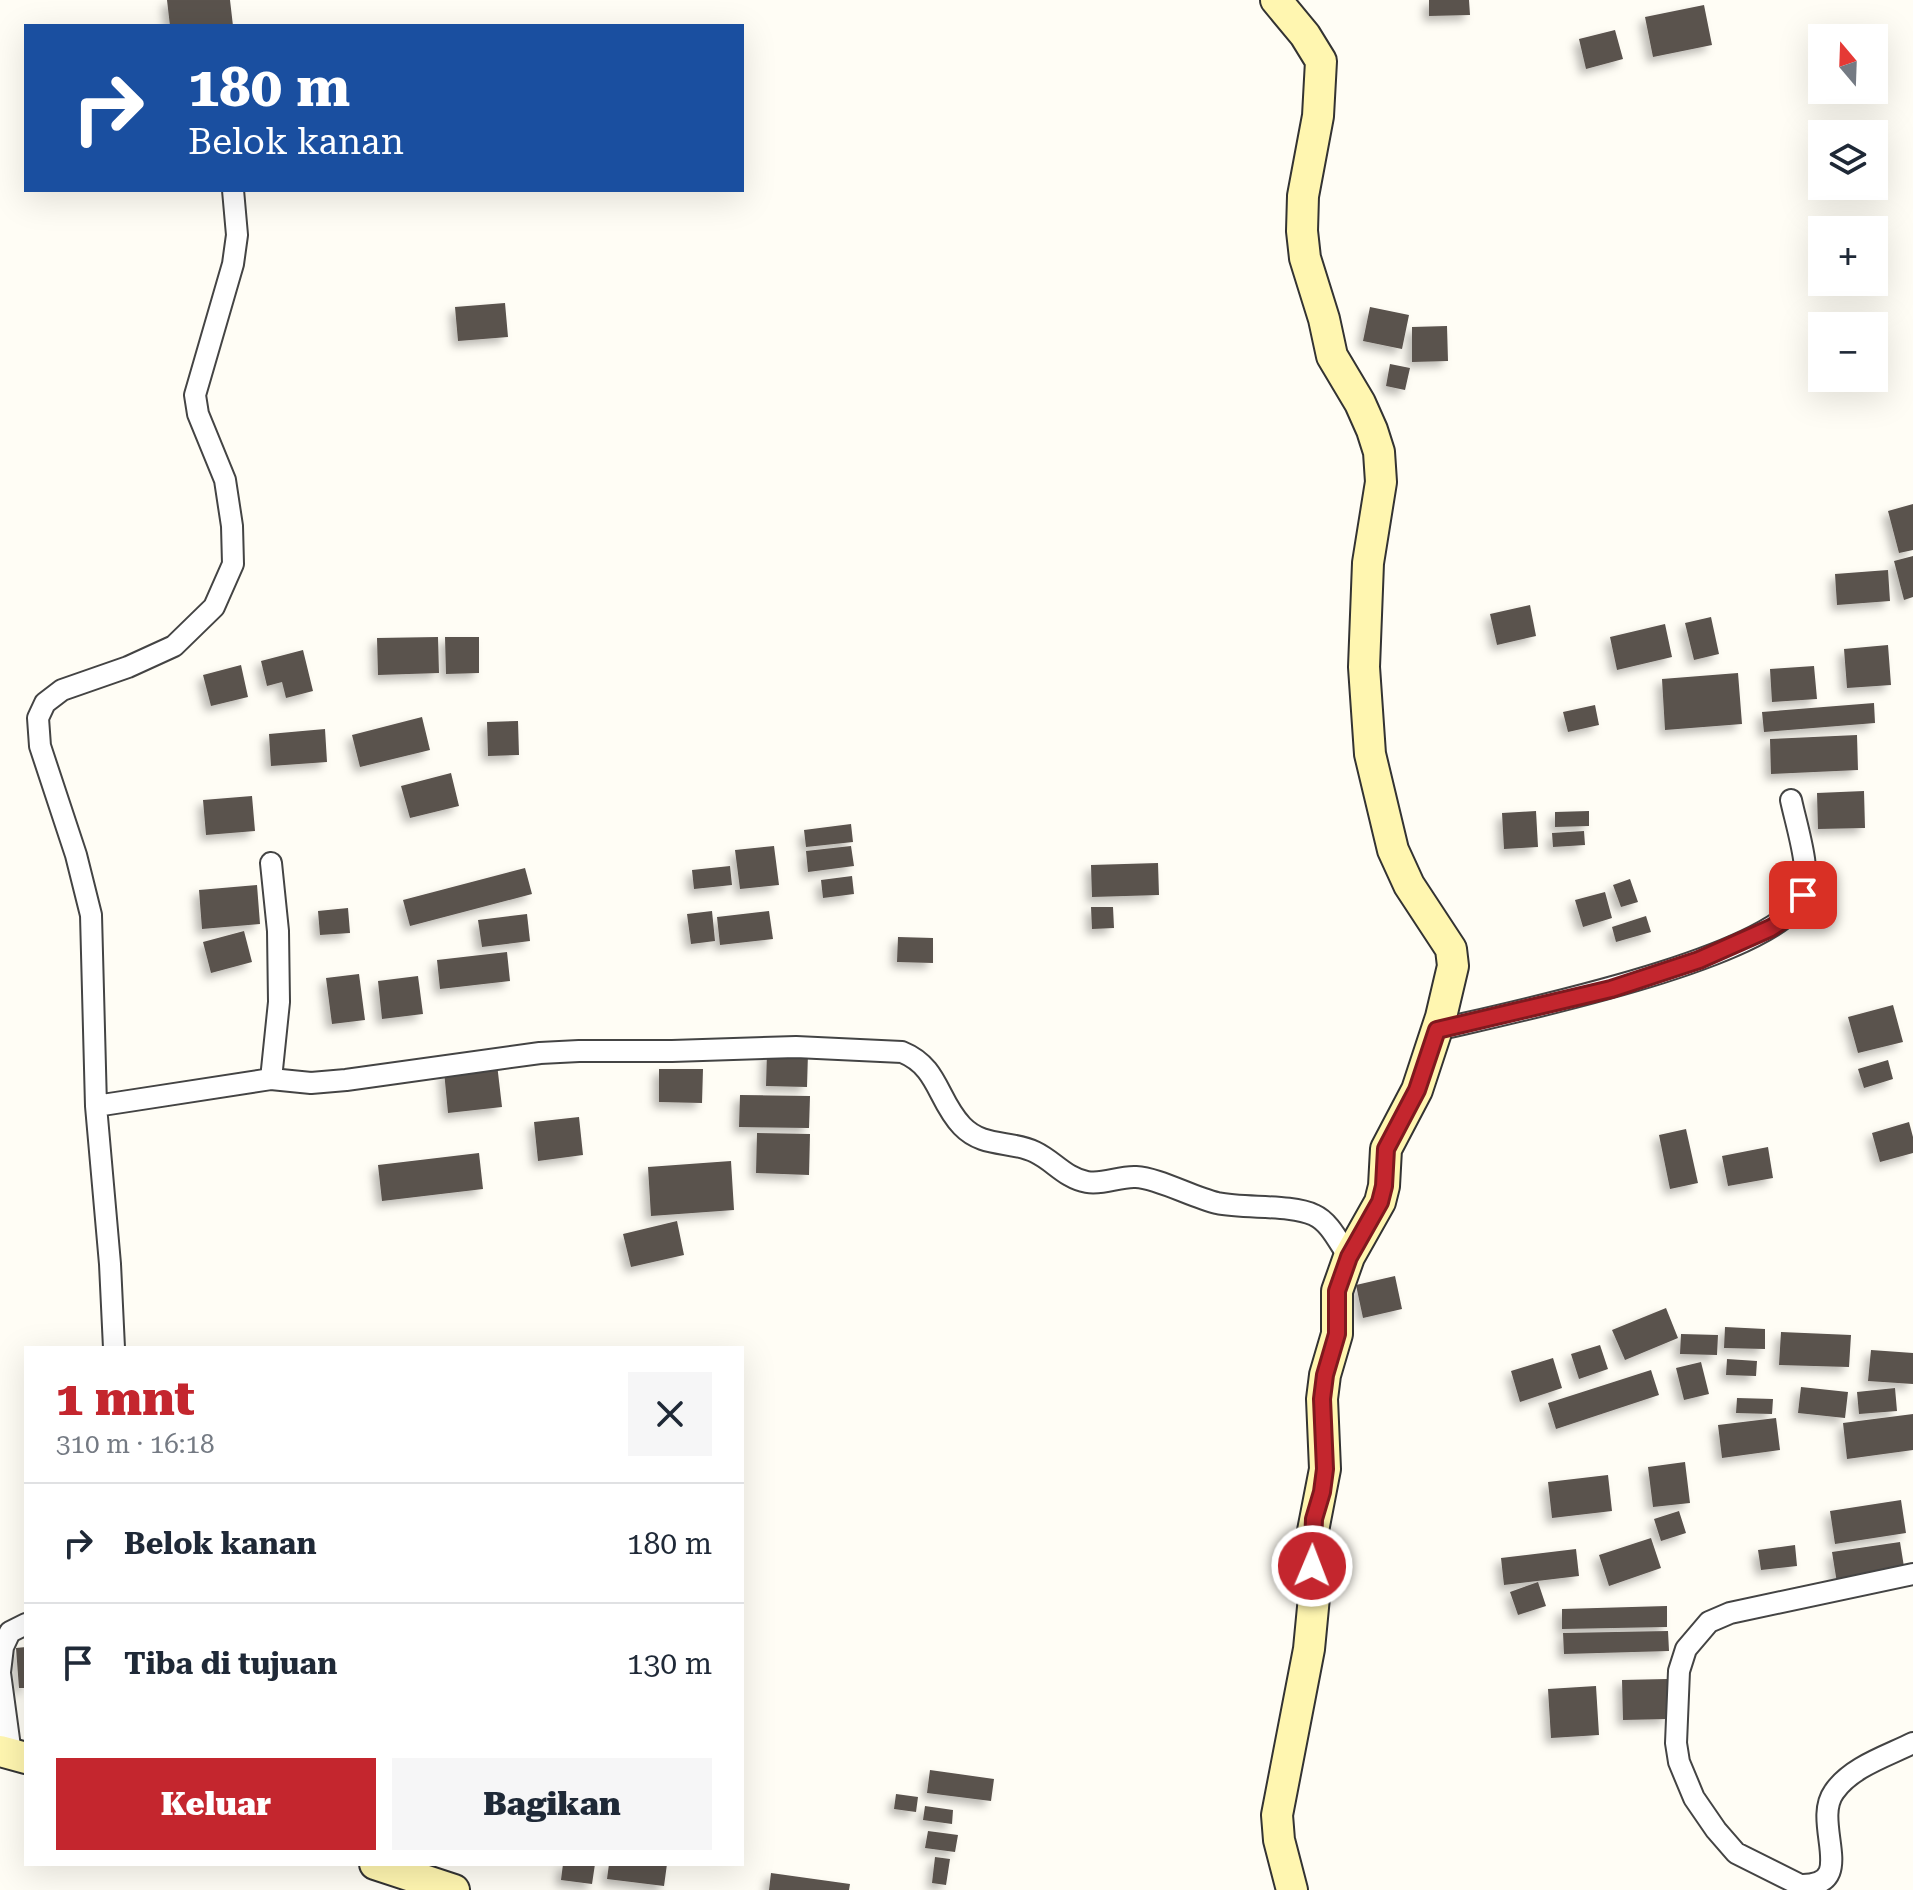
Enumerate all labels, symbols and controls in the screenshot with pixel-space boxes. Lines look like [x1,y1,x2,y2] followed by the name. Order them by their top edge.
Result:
[1808,24,1888,104] north arrow
[1808,24,1888,392] map controls
[188,54,350,120] text: 180 m
[56,56,160,160] icon: right
[1808,120,1888,200] button: layers
[188,121,404,163] text: Belok kanan
[1808,216,1888,296] button: +
[1808,312,1888,392] button: −
[1769,861,1837,929] pin
[1781,873,1825,917] icon: arrive
[56,1371,195,1427] text: 1 mnt
[628,1372,712,1456] button: close
[56,1429,215,1459] text: 310 m · 16:18
[56,1521,100,1565] icon: right
[1270,1524,1354,1608] position arrow
[124,1526,317,1561] text: Belok kanan
[627,1526,712,1561] text: 180 m
[56,1641,100,1685] icon: arrive
[124,1646,337,1681] text: Tiba di tujuan
[627,1646,712,1681] text: 130 m
[56,1758,376,1850] button: Keluar
[392,1758,712,1850] button: Bagikan

